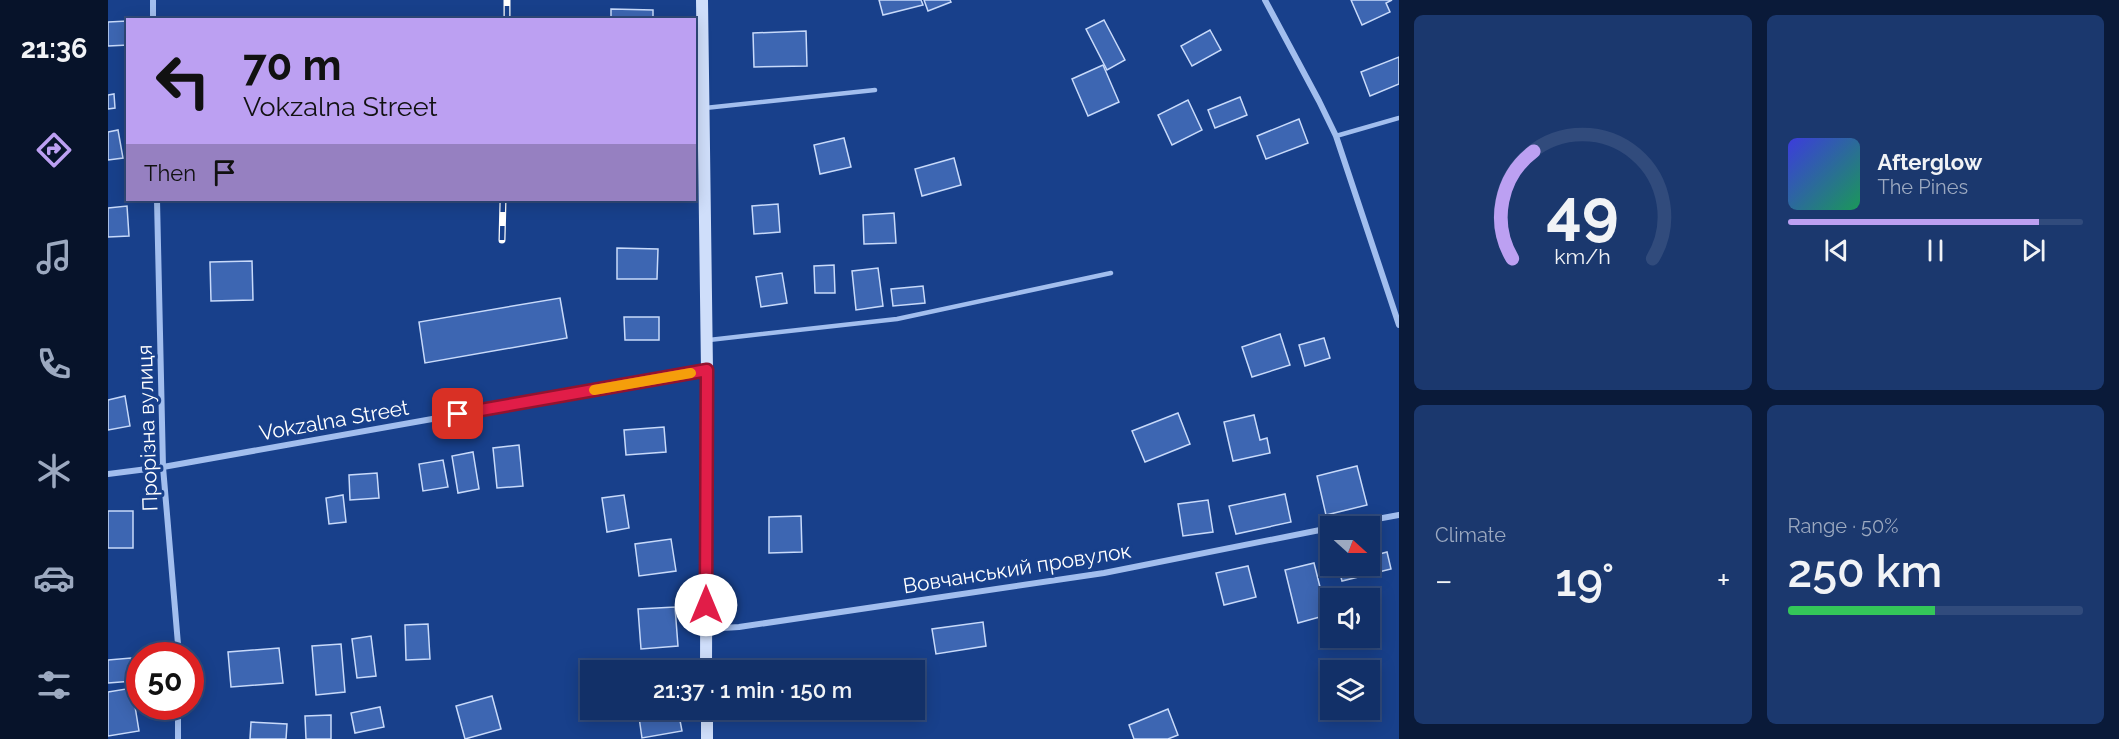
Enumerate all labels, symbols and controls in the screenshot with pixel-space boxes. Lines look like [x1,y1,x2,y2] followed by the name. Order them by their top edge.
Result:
[21,33,87,64] text: 21:36
[243,41,342,90] text: 70 m
[144,42,222,120] icon: left
[243,91,437,122] text: Vokzalna Street
[33,129,75,171] icon: directions
[1878,149,1982,175] text: Afterglow
[208,156,241,189] icon: arrive
[144,160,196,186] text: Then
[1547,175,1619,249] text: 49
[1878,175,1968,199] text: The Pines
[1820,234,1853,267] icon: previous
[1919,234,1952,267] icon: pause
[2017,234,2050,267] icon: next
[33,236,75,278] icon: music
[1554,245,1611,270] text: km/h
[33,343,75,385] icon: phone
[132,344,162,512] street label: Прорізна вулиця
[432,388,483,439] pin
[257,395,411,445] street label: Vokzalna Street
[441,397,474,430] icon: arrive
[33,450,75,492] icon: climate
[1788,514,1898,538] text: Range · 50%
[1320,516,1380,576] north arrow
[1320,516,1380,720] map controls
[1435,523,1506,547] text: Climate
[901,538,1133,598] street label: Вовчанський провулок
[1788,545,1942,598] text: 250 km
[1555,554,1614,607] text: 19°
[33,557,75,599] icon: car
[1435,561,1453,600] text: −
[1717,561,1730,600] text: +
[674,573,738,637] position arrow
[1320,588,1380,648] button: sound
[126,642,204,720] speed limit sign: 50
[1320,660,1380,720] button: layers
[33,664,75,706] icon: filters
[653,677,852,703] text: 21:37 · 1 min · 150 m

